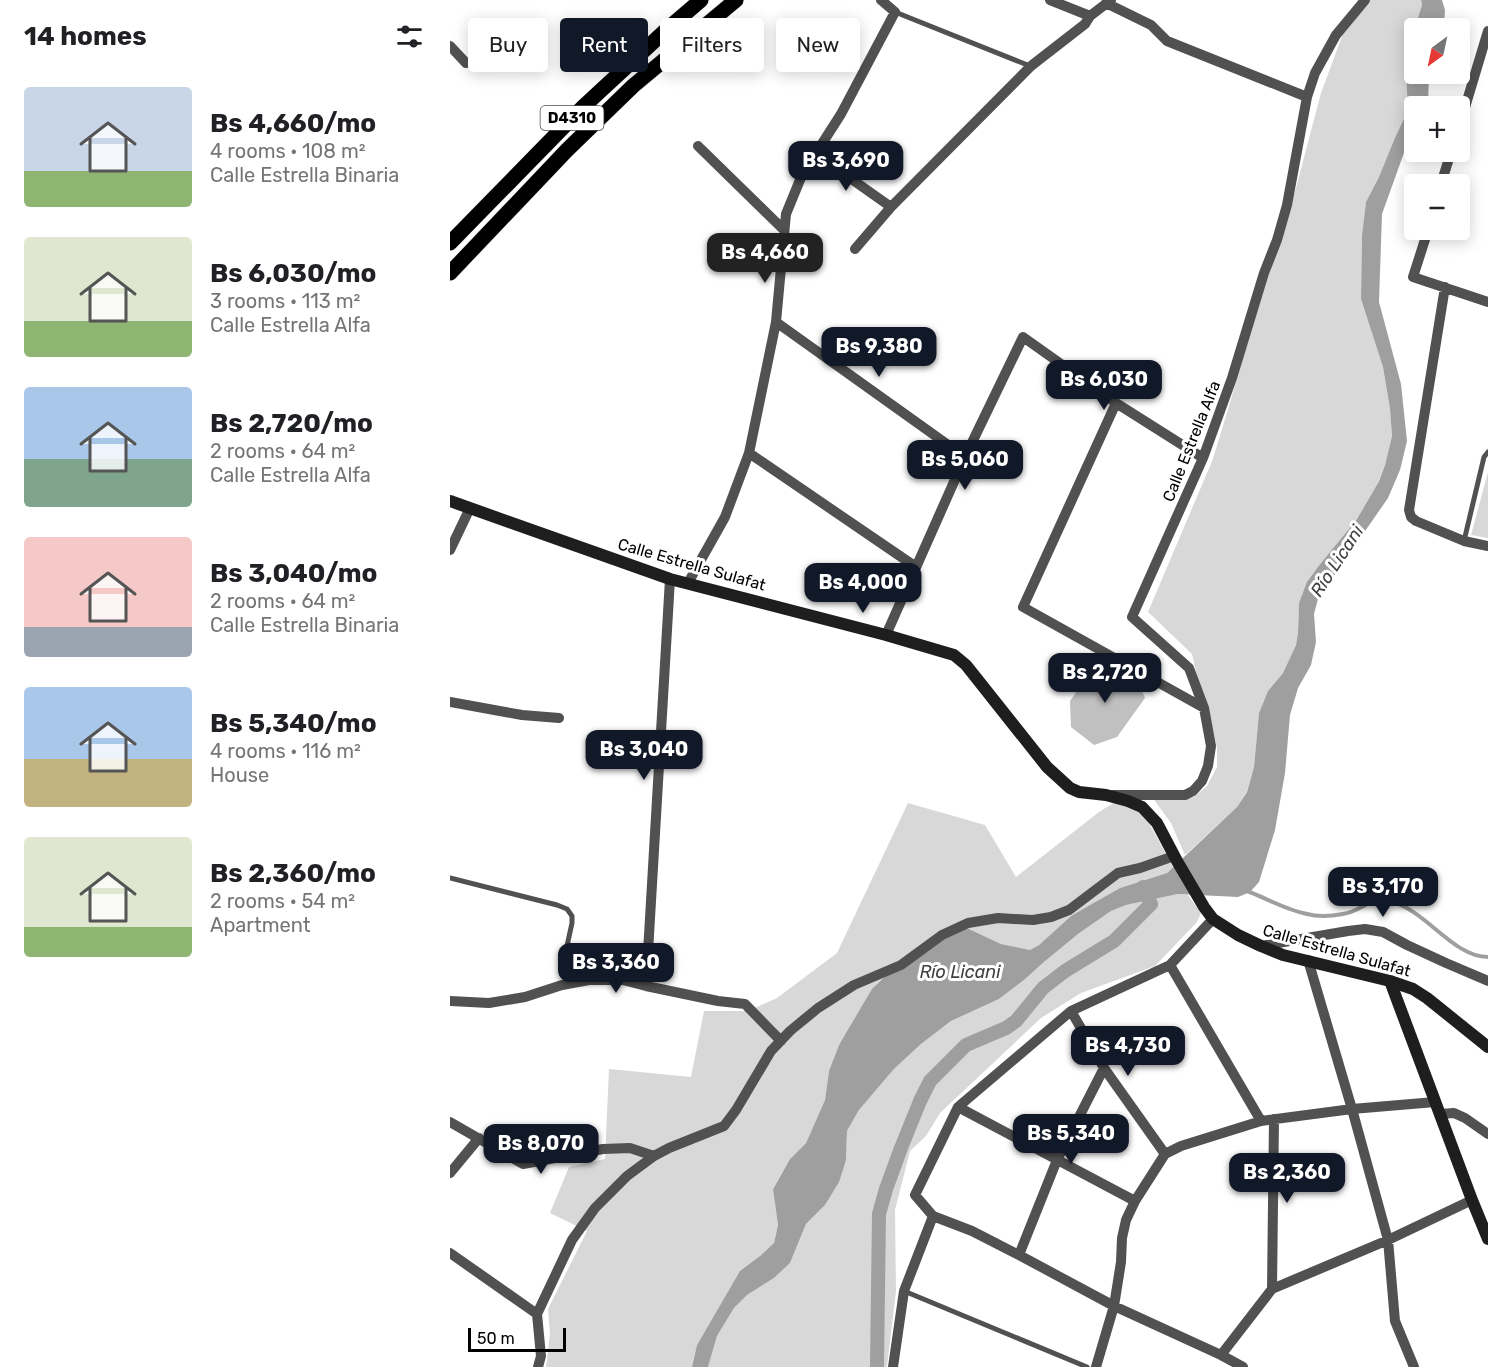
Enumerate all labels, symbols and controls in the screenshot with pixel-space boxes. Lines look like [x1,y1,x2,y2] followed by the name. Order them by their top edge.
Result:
[468,18,548,72] chip: Buy
[560,18,648,72] chip: Rent
[660,18,764,72] chip: Filters
[776,18,860,72] chip: New
[1404,18,1470,84] north arrow
[1404,18,1470,240] map controls
[393,20,426,53] icon: filters
[24,21,147,52] text: 14 homes
[1404,96,1470,162] button: +
[540,106,604,130] road number: D4310
[210,108,376,139] text: Bs 4,660/mo
[72,111,144,183] icon: home
[210,139,366,163] text: 4 rooms · 108 m²
[784,141,908,192] pin: Bs 3,690
[802,148,890,172] text: Bs 3,690
[210,163,399,187] text: Calle Estrella Binaria
[1404,174,1470,240] button: −
[703,233,827,284] pin: Bs 4,660
[721,240,809,264] text: Bs 4,660
[210,258,377,289] text: Bs 6,030/mo
[72,261,144,333] icon: home
[210,289,360,313] text: 3 rooms · 113 m²
[210,313,371,337] text: Calle Estrella Alfa
[817,327,941,378] pin: Bs 9,380
[835,334,923,358] text: Bs 9,380
[1042,360,1166,411] pin: Bs 6,030
[1060,367,1148,391] text: Bs 6,030
[1159,378,1224,504] street label: Calle Estrella Alfa
[210,408,373,439] text: Bs 2,720/mo
[72,411,144,483] icon: home
[210,439,355,463] text: 2 rooms · 64 m²
[903,440,1027,491] pin: Bs 5,060
[921,447,1009,471] text: Bs 5,060
[210,463,371,487] text: Calle Estrella Alfa
[1306,520,1369,601] water label: Río Licani
[616,534,768,595] street label: Calle Estrella Sulafat
[210,558,377,589] text: Bs 3,040/mo
[72,561,144,633] icon: home
[801,563,925,614] pin: Bs 4,000
[818,570,908,594] text: Bs 4,000
[210,589,355,613] text: 2 rooms · 64 m²
[210,613,399,637] text: Calle Estrella Binaria
[1043,653,1167,704] pin: Bs 2,720
[1062,660,1148,684] text: Bs 2,720
[210,708,377,739] text: Bs 5,340/mo
[72,711,144,783] icon: home
[582,730,706,781] pin: Bs 3,040
[600,737,688,761] text: Bs 3,040
[210,739,361,763] text: 4 rooms · 116 m²
[210,763,269,787] text: House
[210,858,376,889] text: Bs 2,360/mo
[72,861,144,933] icon: home
[1321,867,1445,918] pin: Bs 3,170
[1342,874,1424,898] text: Bs 3,170
[210,889,355,913] text: 2 rooms · 54 m²
[210,913,311,937] text: Apartment
[1261,920,1413,981] street label: Calle Estrella Sulafat
[554,943,678,994] pin: Bs 3,360
[572,950,660,974] text: Bs 3,360
[919,961,1001,983] water label: Río Licani
[1066,1026,1190,1077] pin: Bs 4,730
[1085,1033,1171,1057] text: Bs 4,730
[1009,1114,1133,1165] pin: Bs 5,340
[1027,1121,1115,1145] text: Bs 5,340
[479,1124,603,1175] pin: Bs 8,070
[498,1131,584,1155] text: Bs 8,070
[1225,1153,1349,1204] pin: Bs 2,360
[1243,1160,1331,1184] text: Bs 2,360
[468,1325,566,1352] scale bar
[477,1329,515,1348] text: 50 m

